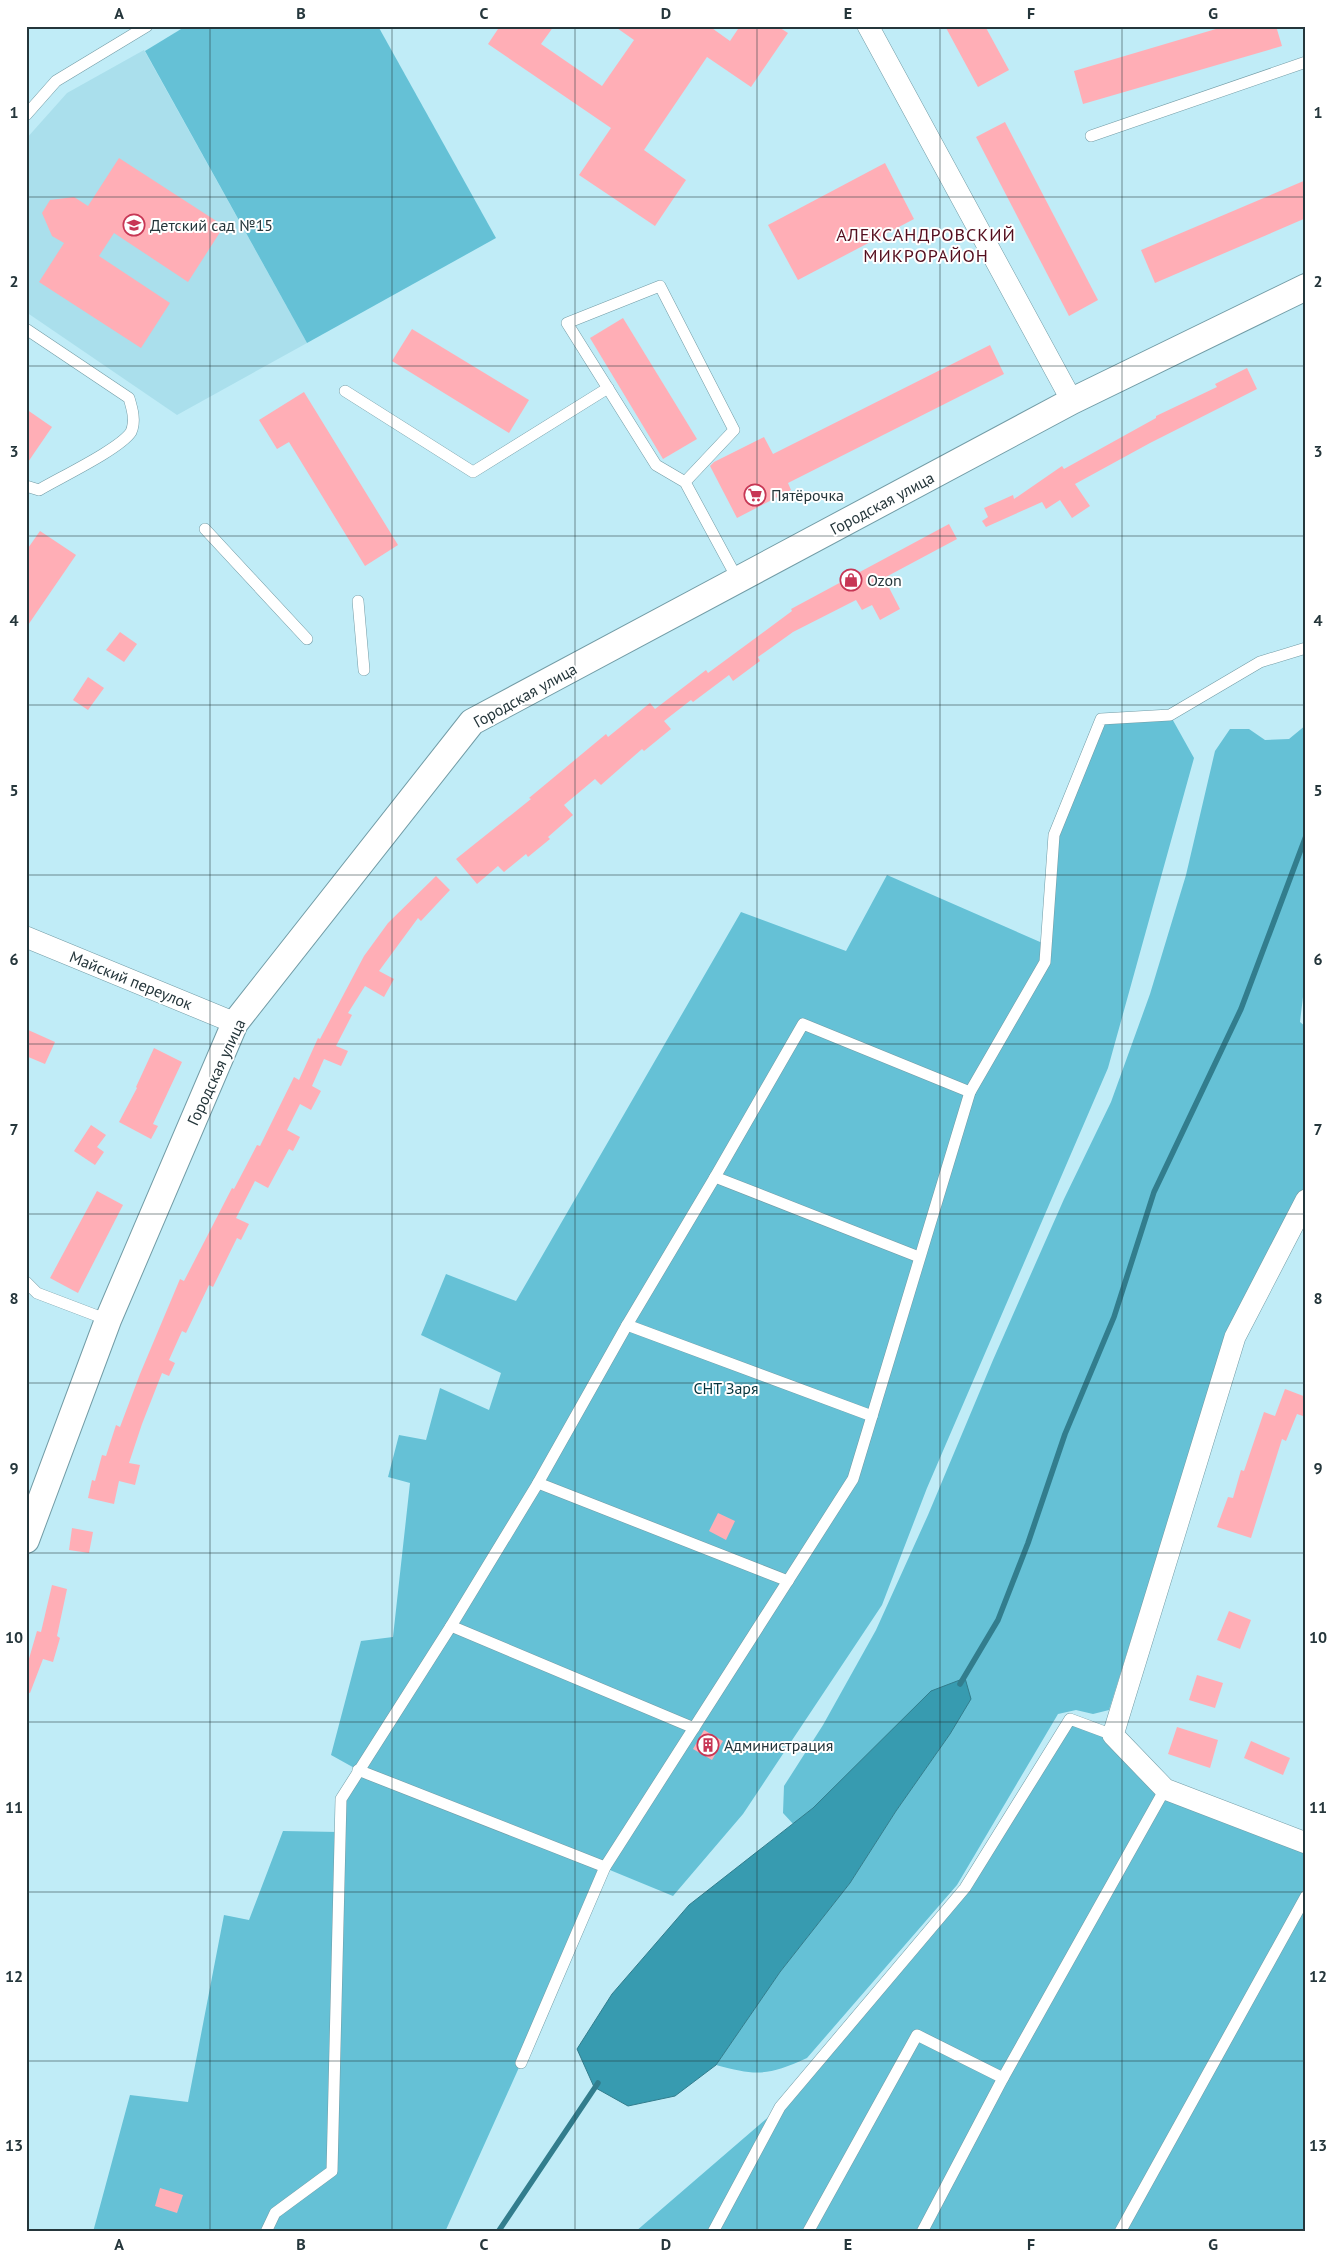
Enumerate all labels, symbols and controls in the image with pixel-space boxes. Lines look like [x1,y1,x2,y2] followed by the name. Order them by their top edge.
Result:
[114,3,124,23] text: A
[296,3,306,23] text: B
[480,3,489,23] text: C
[661,3,671,23] text: D
[844,3,852,23] text: E
[1027,3,1035,23] text: F
[1208,3,1218,23] text: G
[9,102,19,122] text: 1
[1313,102,1323,122] text: 1
[122,213,146,237] school or university icon: Детский сад №15
[150,215,273,235] place label: Детский сад №15
[836,223,1016,267] district label: АЛЕКСАНДРОВСКИЙ МИКРОРАЙОН
[9,271,19,291] text: 2
[1313,271,1323,291] text: 2
[9,441,19,461] text: 3
[1313,441,1323,461] text: 3
[827,467,937,539] street label: Городская улица
[743,483,767,507] supermarket icon: Пятёрочка
[771,485,844,505] place label: Пятёрочка
[839,568,863,592] shop icon: Ozon
[867,570,902,590] place label: Ozon
[9,610,19,630] text: 4
[1313,610,1323,630] text: 4
[470,658,580,732] street label: Городская улица
[9,780,19,800] text: 5
[1313,780,1323,800] text: 5
[67,946,196,1014] street label: Майский переулок
[9,949,19,969] text: 6
[1313,949,1323,969] text: 6
[183,1016,249,1128] street label: Городская улица
[9,1119,19,1139] text: 7
[1313,1119,1323,1139] text: 7
[9,1288,19,1308] text: 8
[1313,1288,1323,1308] text: 8
[693,1378,759,1398] park label: СНТ Заря
[9,1458,19,1478] text: 9
[1313,1458,1323,1478] text: 9
[5,1627,23,1647] text: 10
[1309,1627,1327,1647] text: 10
[696,1733,720,1757] building icon: Администрация
[724,1735,833,1755] place label: Администрация
[5,1797,23,1817] text: 11
[1309,1797,1327,1817] text: 11
[5,1966,23,1986] text: 12
[1309,1966,1327,1986] text: 12
[5,2135,23,2155] text: 13
[1309,2135,1327,2155] text: 13
[114,2234,124,2254] text: A
[296,2234,306,2254] text: B
[480,2234,489,2254] text: C
[661,2234,671,2254] text: D
[844,2234,852,2254] text: E
[1027,2234,1035,2254] text: F
[1208,2234,1218,2254] text: G

